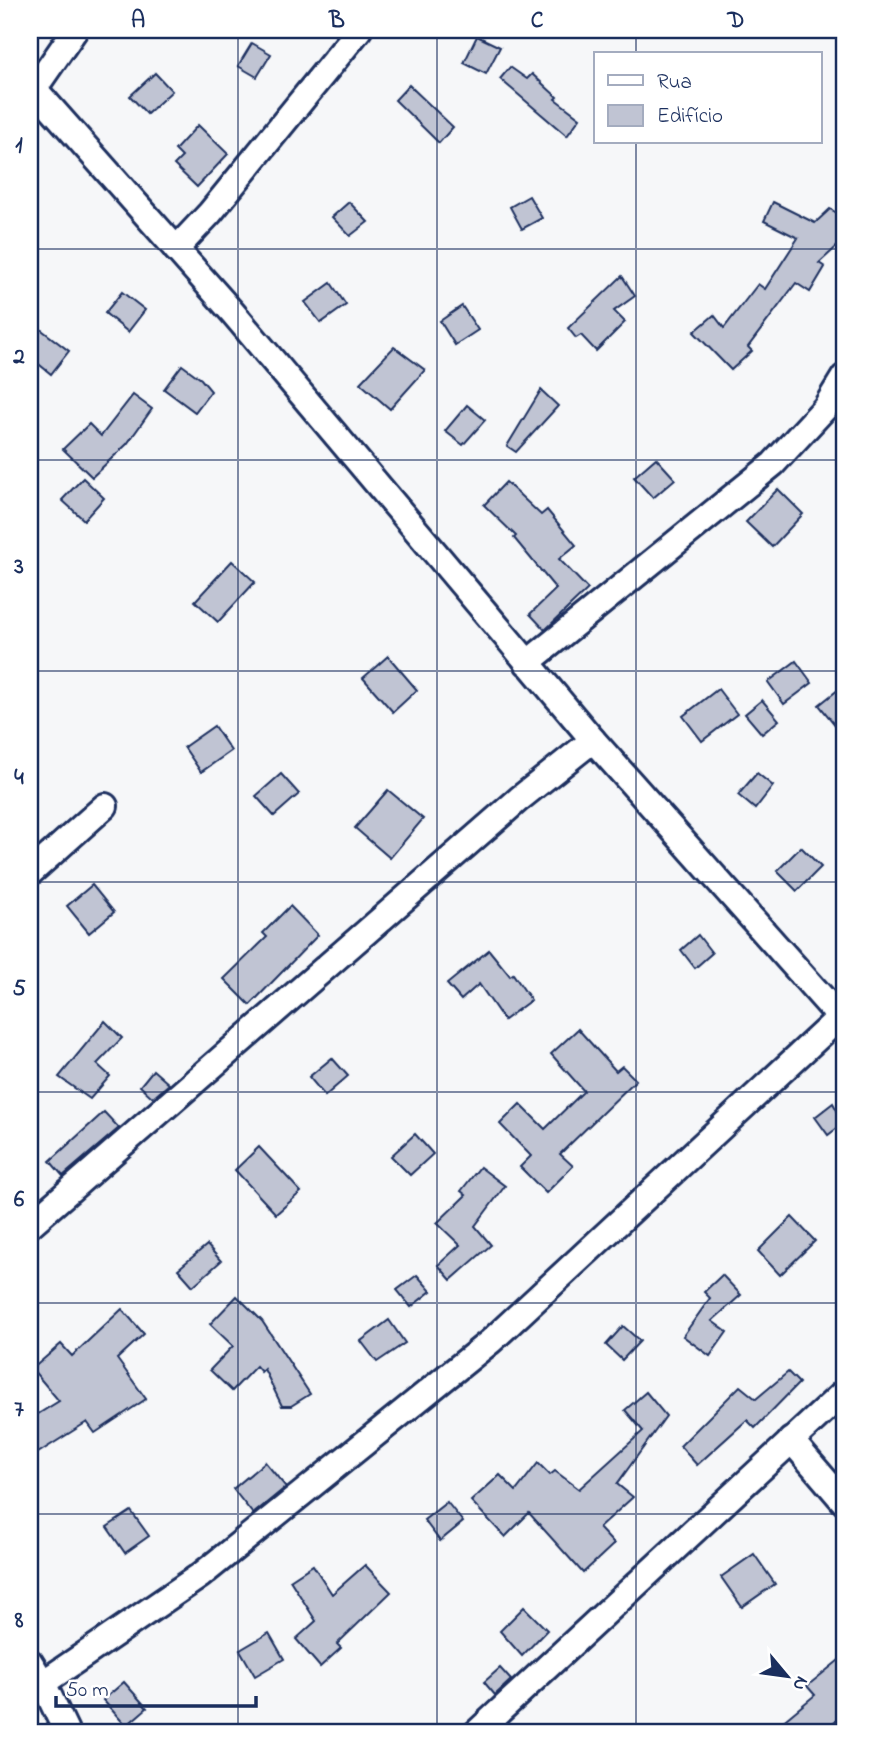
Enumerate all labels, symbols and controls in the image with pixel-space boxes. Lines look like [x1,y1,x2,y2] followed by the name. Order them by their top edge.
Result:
[131,5,145,38] text: A
[328,5,345,38] text: B
[531,5,544,38] text: C
[727,5,744,38] text: D
[594,52,822,144] legend
[657,68,692,98] text: Rua
[657,102,723,132] text: Edifício
[15,130,23,163] text: 1
[12,341,25,374] text: 2
[13,551,24,584] text: 3
[14,762,24,795] text: 4
[12,973,26,1006] text: 5
[14,1184,25,1217] text: 6
[14,1394,24,1427] text: 7
[14,1605,24,1638] text: 8
[752,1640,822,1710] north arrow
[56,1665,256,1709] scale bar
[785,1671,815,1695] text: N
[66,1676,109,1706] text: 50 m

